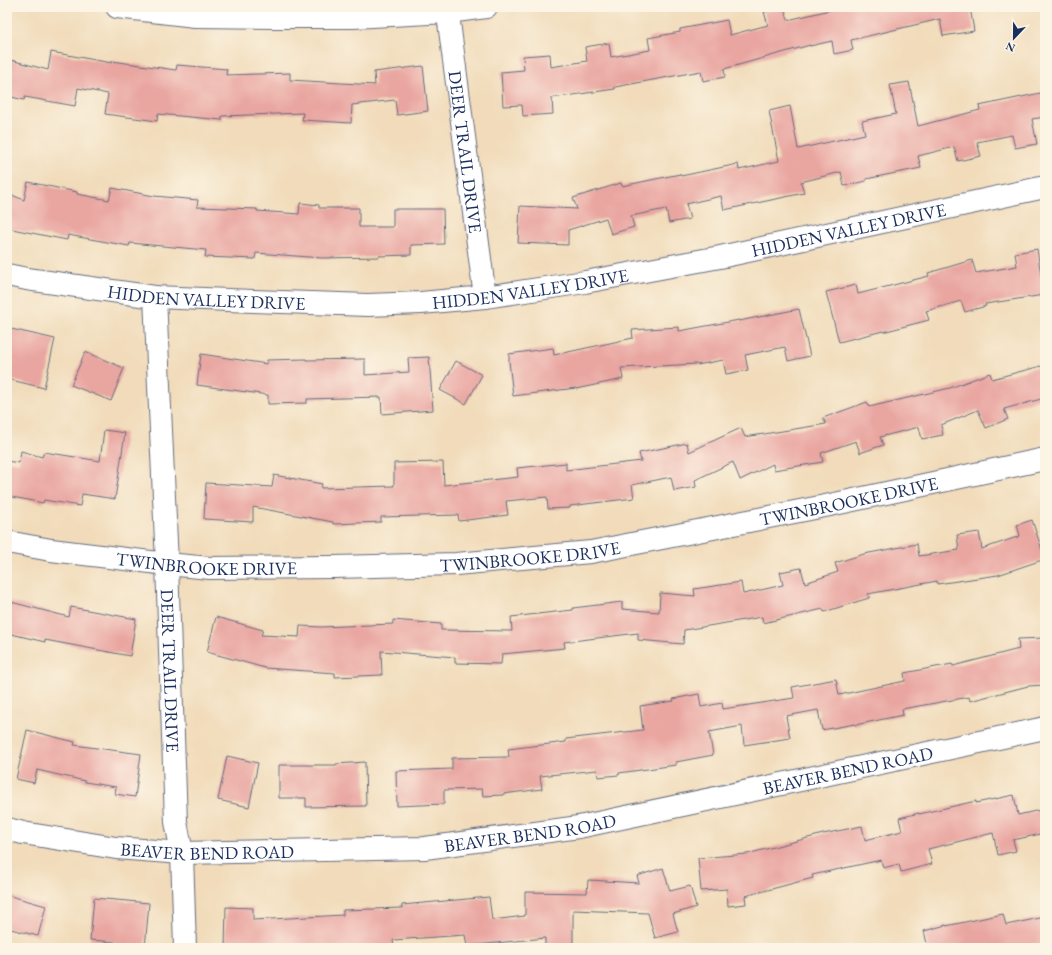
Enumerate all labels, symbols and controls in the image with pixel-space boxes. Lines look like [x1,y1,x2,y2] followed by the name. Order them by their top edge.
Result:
[994,18,1034,58] north arrow
[1003,39,1017,55] text: N
[444,69,488,234] street label: DEER TRAIL DRIVE
[749,197,948,261] street label: HIDDEN VALLEY DRIVE
[431,263,630,313] street label: HIDDEN VALLEY DRIVE
[106,279,306,314] street label: HIDDEN VALLEY DRIVE
[758,471,940,530] street label: TWINBROOKE DRIVE
[439,535,622,576] street label: TWINBROOKE DRIVE
[115,546,297,580] street label: TWINBROOKE DRIVE
[156,589,185,753] street label: DEER TRAIL DRIVE
[760,741,935,799] street label: BEAVER BEND ROAD
[442,808,618,857] street label: BEAVER BEND ROAD
[120,837,294,865] street label: BEAVER BEND ROAD

